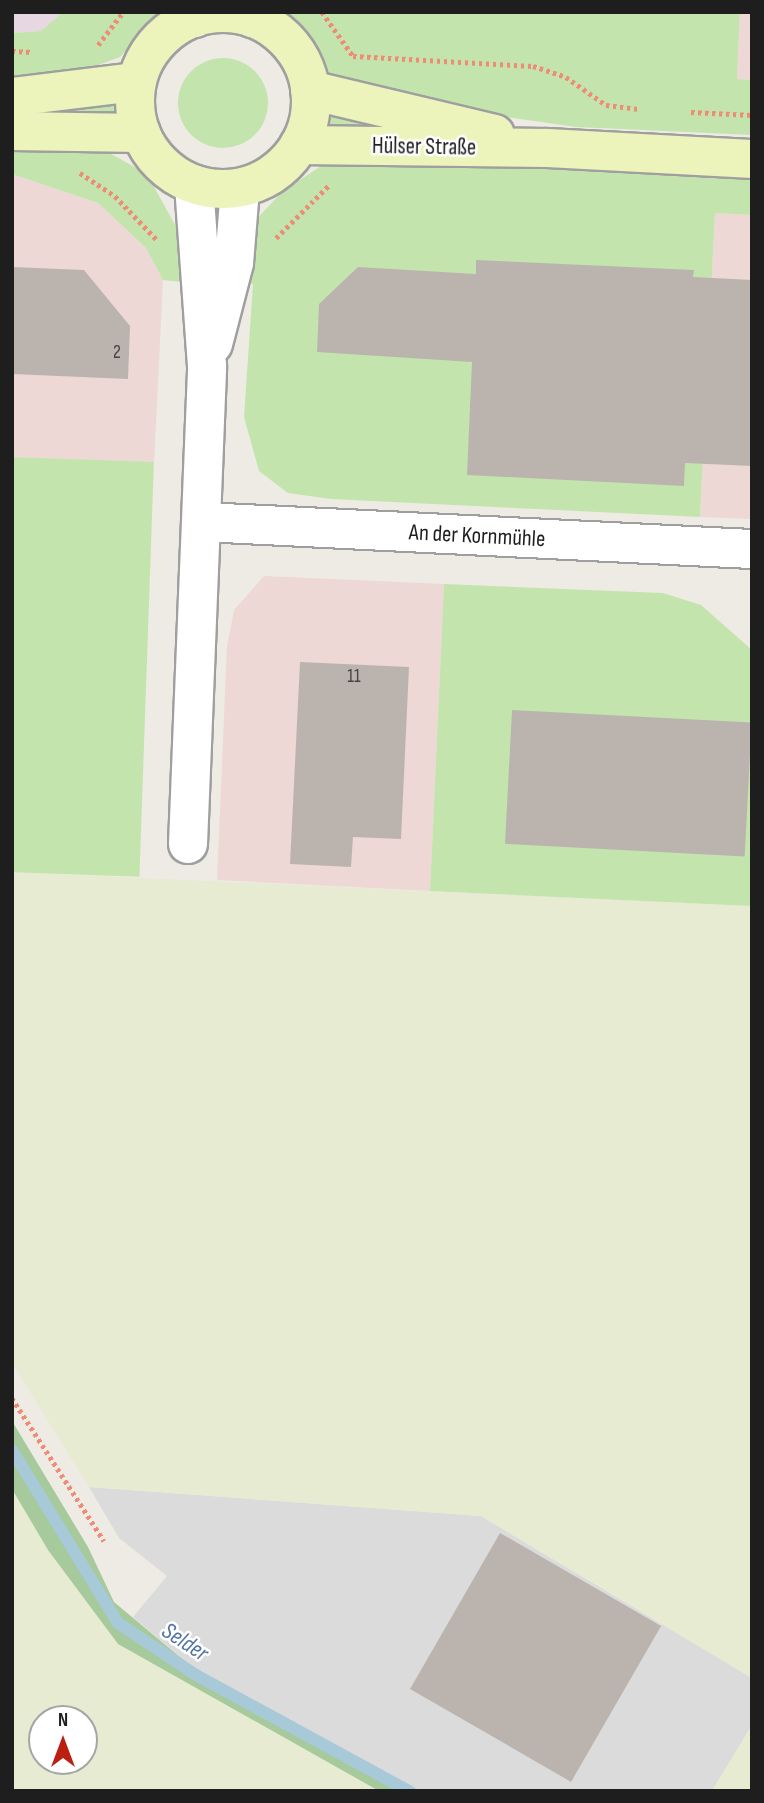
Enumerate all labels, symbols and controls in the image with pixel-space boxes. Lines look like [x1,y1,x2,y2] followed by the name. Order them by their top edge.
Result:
[372,132,476,162] street label: Hülser Straße
[113,342,121,364] house number: 2
[408,519,546,553] street label: An der Kornmühle
[347,666,361,688] house number: 11
[156,1616,214,1668] water label: Selder
[28,1705,98,1775] north arrow
[58,1709,68,1732] text: N

